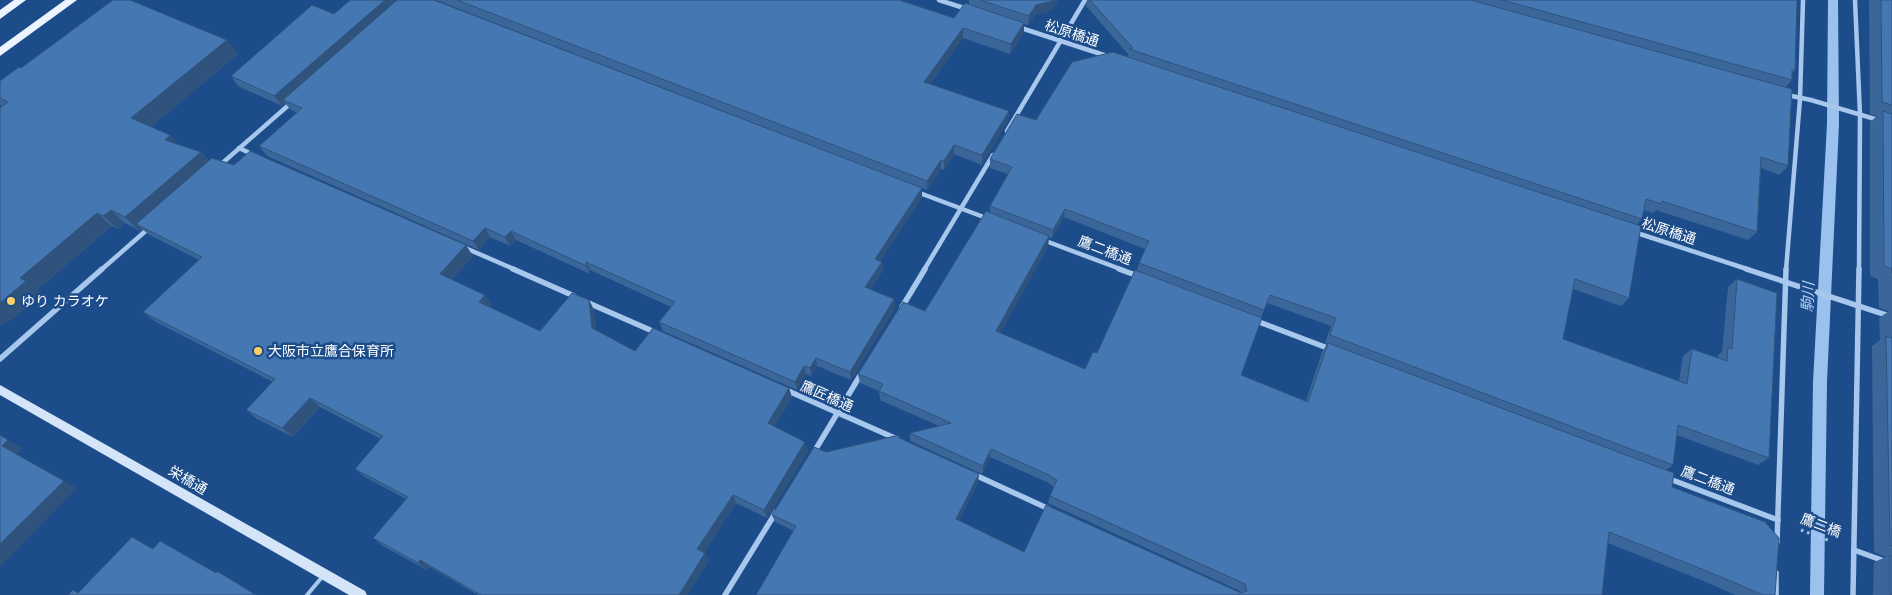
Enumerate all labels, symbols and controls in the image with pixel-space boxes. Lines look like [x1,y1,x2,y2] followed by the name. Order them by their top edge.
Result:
[1043,16,1101,50] street label: 松原橋通
[1640,214,1698,248] street label: 松原橋通
[1076,232,1134,268] street label: 鷹二橋通
[1797,280,1818,312] water label: 駒川
[21,292,109,310] place label: ゆり カラオケ
[5,295,17,307] marker: ゆり カラオケ
[268,342,394,360] place label: 大阪市立鷹合保育所
[252,345,264,357] marker: 大阪市立鷹合保育所
[798,376,856,416] street label: 鷹匠橋通
[165,462,211,498] street label: 栄橋通
[1679,462,1737,498] street label: 鷹二橋通
[1798,509,1844,541] street label: 鷹二橋

